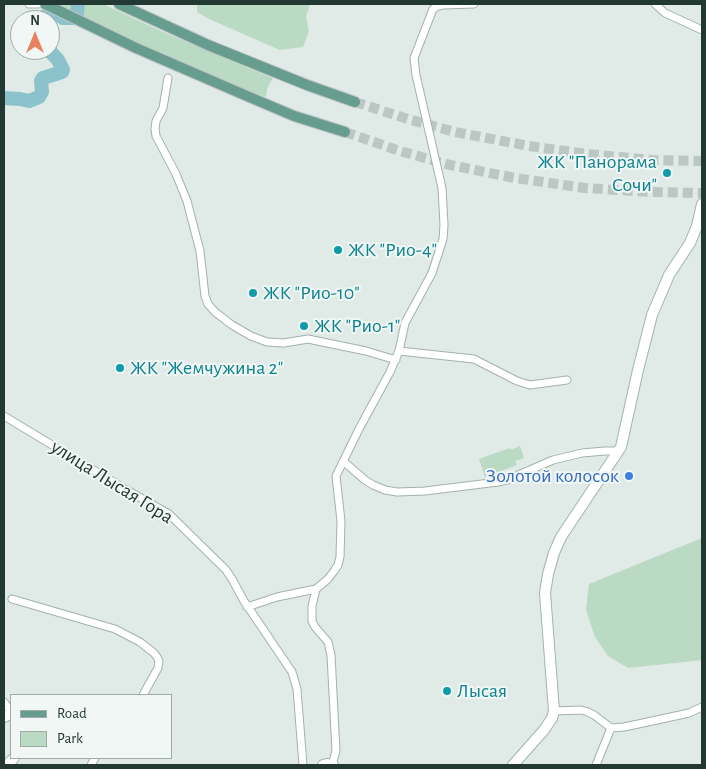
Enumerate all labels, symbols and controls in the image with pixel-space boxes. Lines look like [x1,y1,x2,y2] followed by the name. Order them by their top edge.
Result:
[10,10,60,60] north arrow
[30,14,40,28] text: N
[537,150,657,197] place label: ЖК "Панорама Сочи"
[661,167,673,179] marker: ЖК "Панорама Сочи"
[348,238,437,262] place label: ЖК "Рио-4"
[332,244,344,256] marker: ЖК "Рио-4"
[263,281,360,305] place label: ЖК "Рио-10"
[247,287,259,299] marker: ЖК "Рио-10"
[314,314,400,338] place label: ЖК "Рио-1"
[298,320,310,332] marker: ЖК "Рио-1"
[130,356,283,380] place label: ЖК "Жемчужина 2"
[114,362,126,374] marker: ЖК "Жемчужина 2"
[46,435,178,529] street label: улица Лысая Гора
[486,464,619,488] place label: Золотой колосок
[623,470,635,482] marker: Золотой колосок
[457,679,507,703] place label: Лысая
[441,685,453,697] marker: Лысая
[10,694,172,759] legend
[57,706,87,721] text: Road
[57,731,83,746] text: Park

